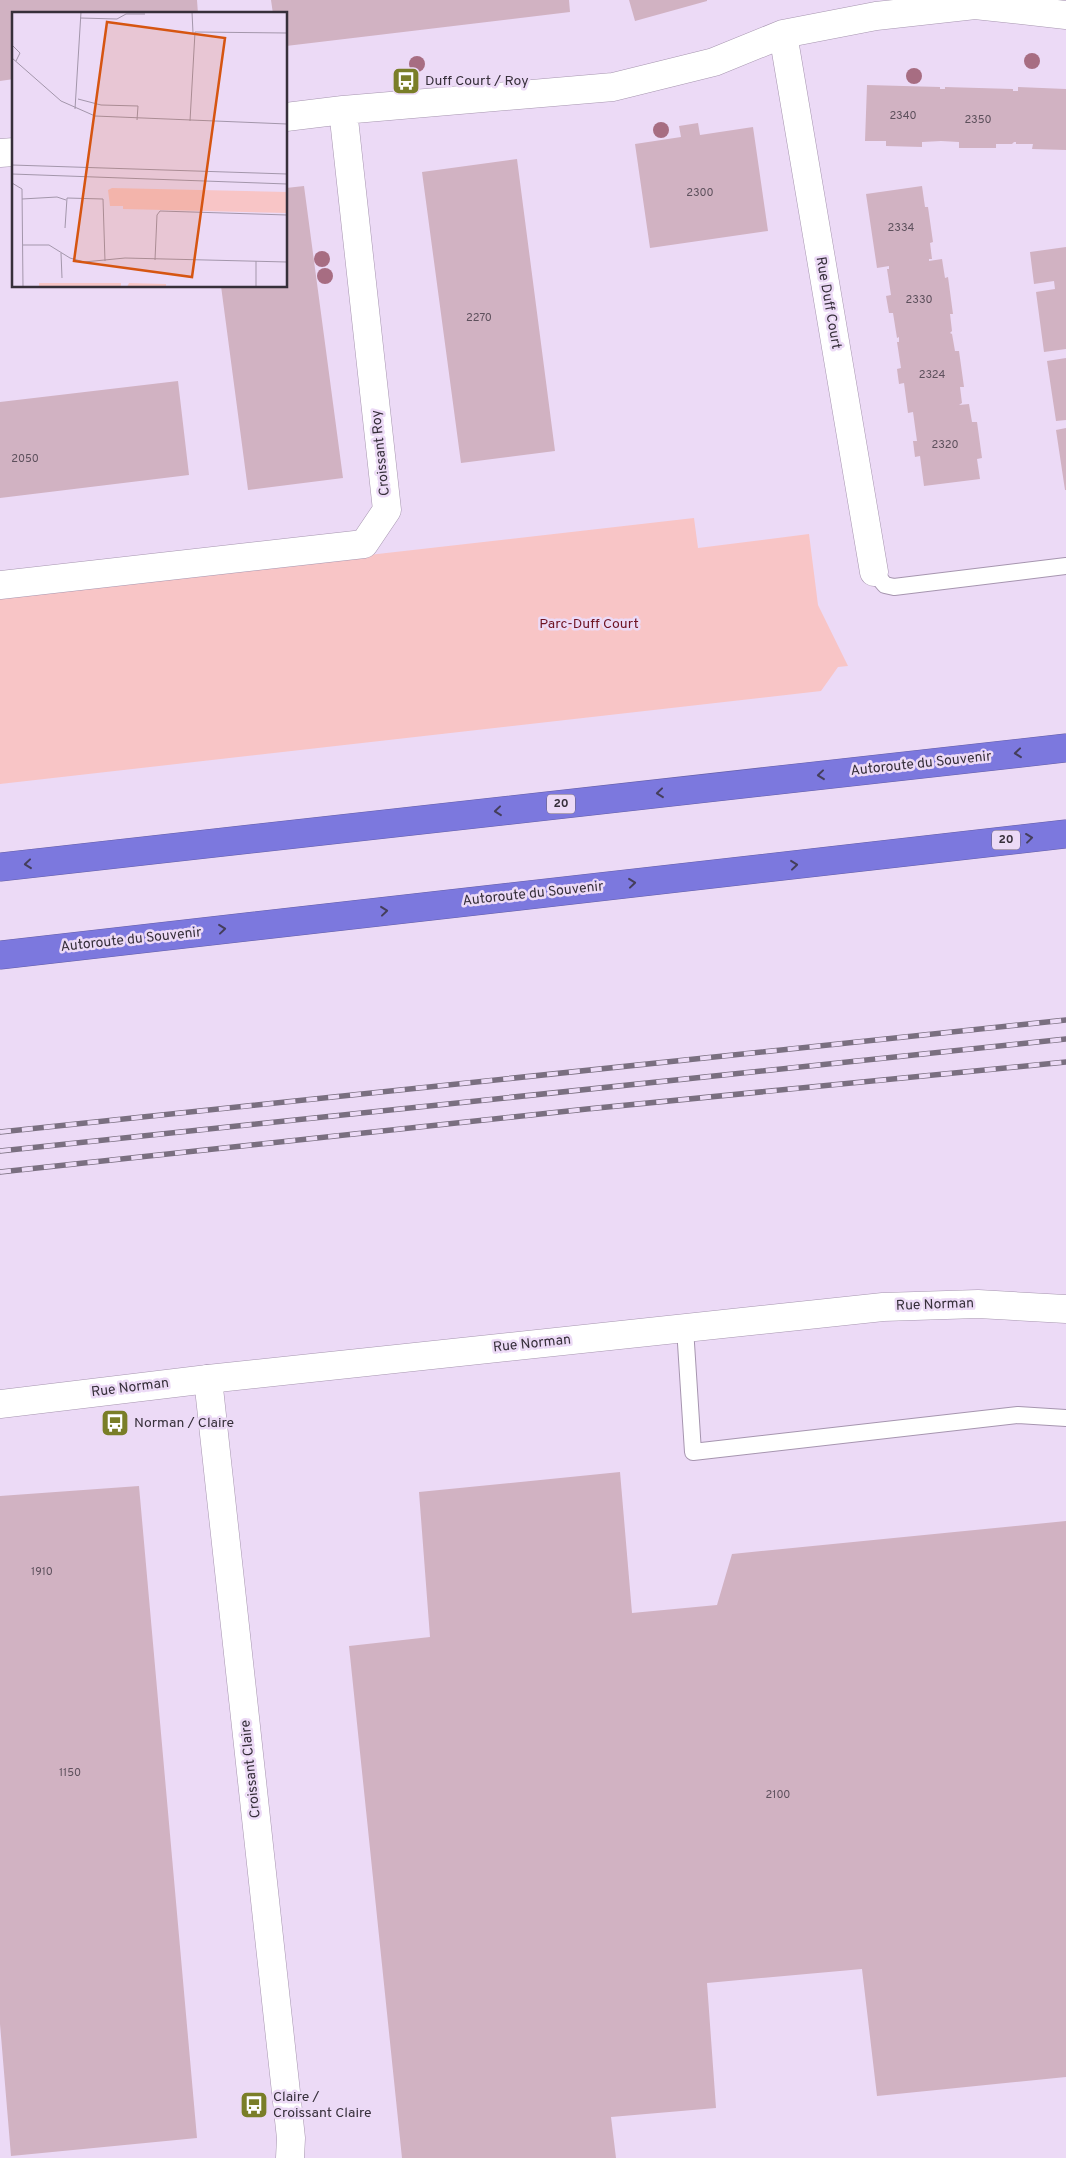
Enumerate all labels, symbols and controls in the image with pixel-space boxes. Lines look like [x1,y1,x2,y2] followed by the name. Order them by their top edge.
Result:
[12,12,288,288] inset map
[391,66,421,96] bus stop icon: Duff Court / Roy
[425,73,529,90] place label: Duff Court / Roy
[889,109,917,123] house number: 2340
[964,113,992,127] house number: 2350
[686,186,714,200] house number: 2300
[888,221,915,235] house number: 2334
[811,255,845,351] street label: Rue Duff Court
[906,293,932,307] house number: 2330
[466,311,492,325] house number: 2270
[919,368,945,382] house number: 2324
[368,409,394,497] street label: Croissant Roy
[932,438,958,452] house number: 2320
[11,452,39,466] house number: 2050
[539,616,639,633] park label: Parc-Duff Court
[1013,747,1021,758] one-way arrow
[850,748,993,780] street label: Autoroute du Souvenir
[817,769,825,780] one-way arrow
[655,787,663,798] one-way arrow
[547,794,575,814] road number: 20
[494,805,502,816] one-way arrow
[992,830,1020,850] road number: 20
[1026,833,1034,844] one-way arrow
[24,858,32,869] one-way arrow
[790,859,798,870] one-way arrow
[462,878,605,910] street label: Autoroute du Souvenir
[628,878,636,889] one-way arrow
[380,906,388,917] one-way arrow
[60,924,203,956] street label: Autoroute du Souvenir
[219,924,227,935] one-way arrow
[896,1295,974,1315] street label: Rue Norman
[492,1331,572,1357] street label: Rue Norman
[90,1375,170,1401] street label: Rue Norman
[100,1408,130,1438] bus stop icon: Norman / Claire
[134,1415,234,1432] place label: Norman / Claire
[31,1565,53,1579] house number: 1910
[237,1719,265,1819] street label: Croissant Claire
[59,1766,81,1780] house number: 1150
[766,1788,790,1802] house number: 2100
[273,2089,372,2122] place label: Claire / Croissant Claire
[239,2090,269,2120] bus stop icon: Claire / Croissant Claire

